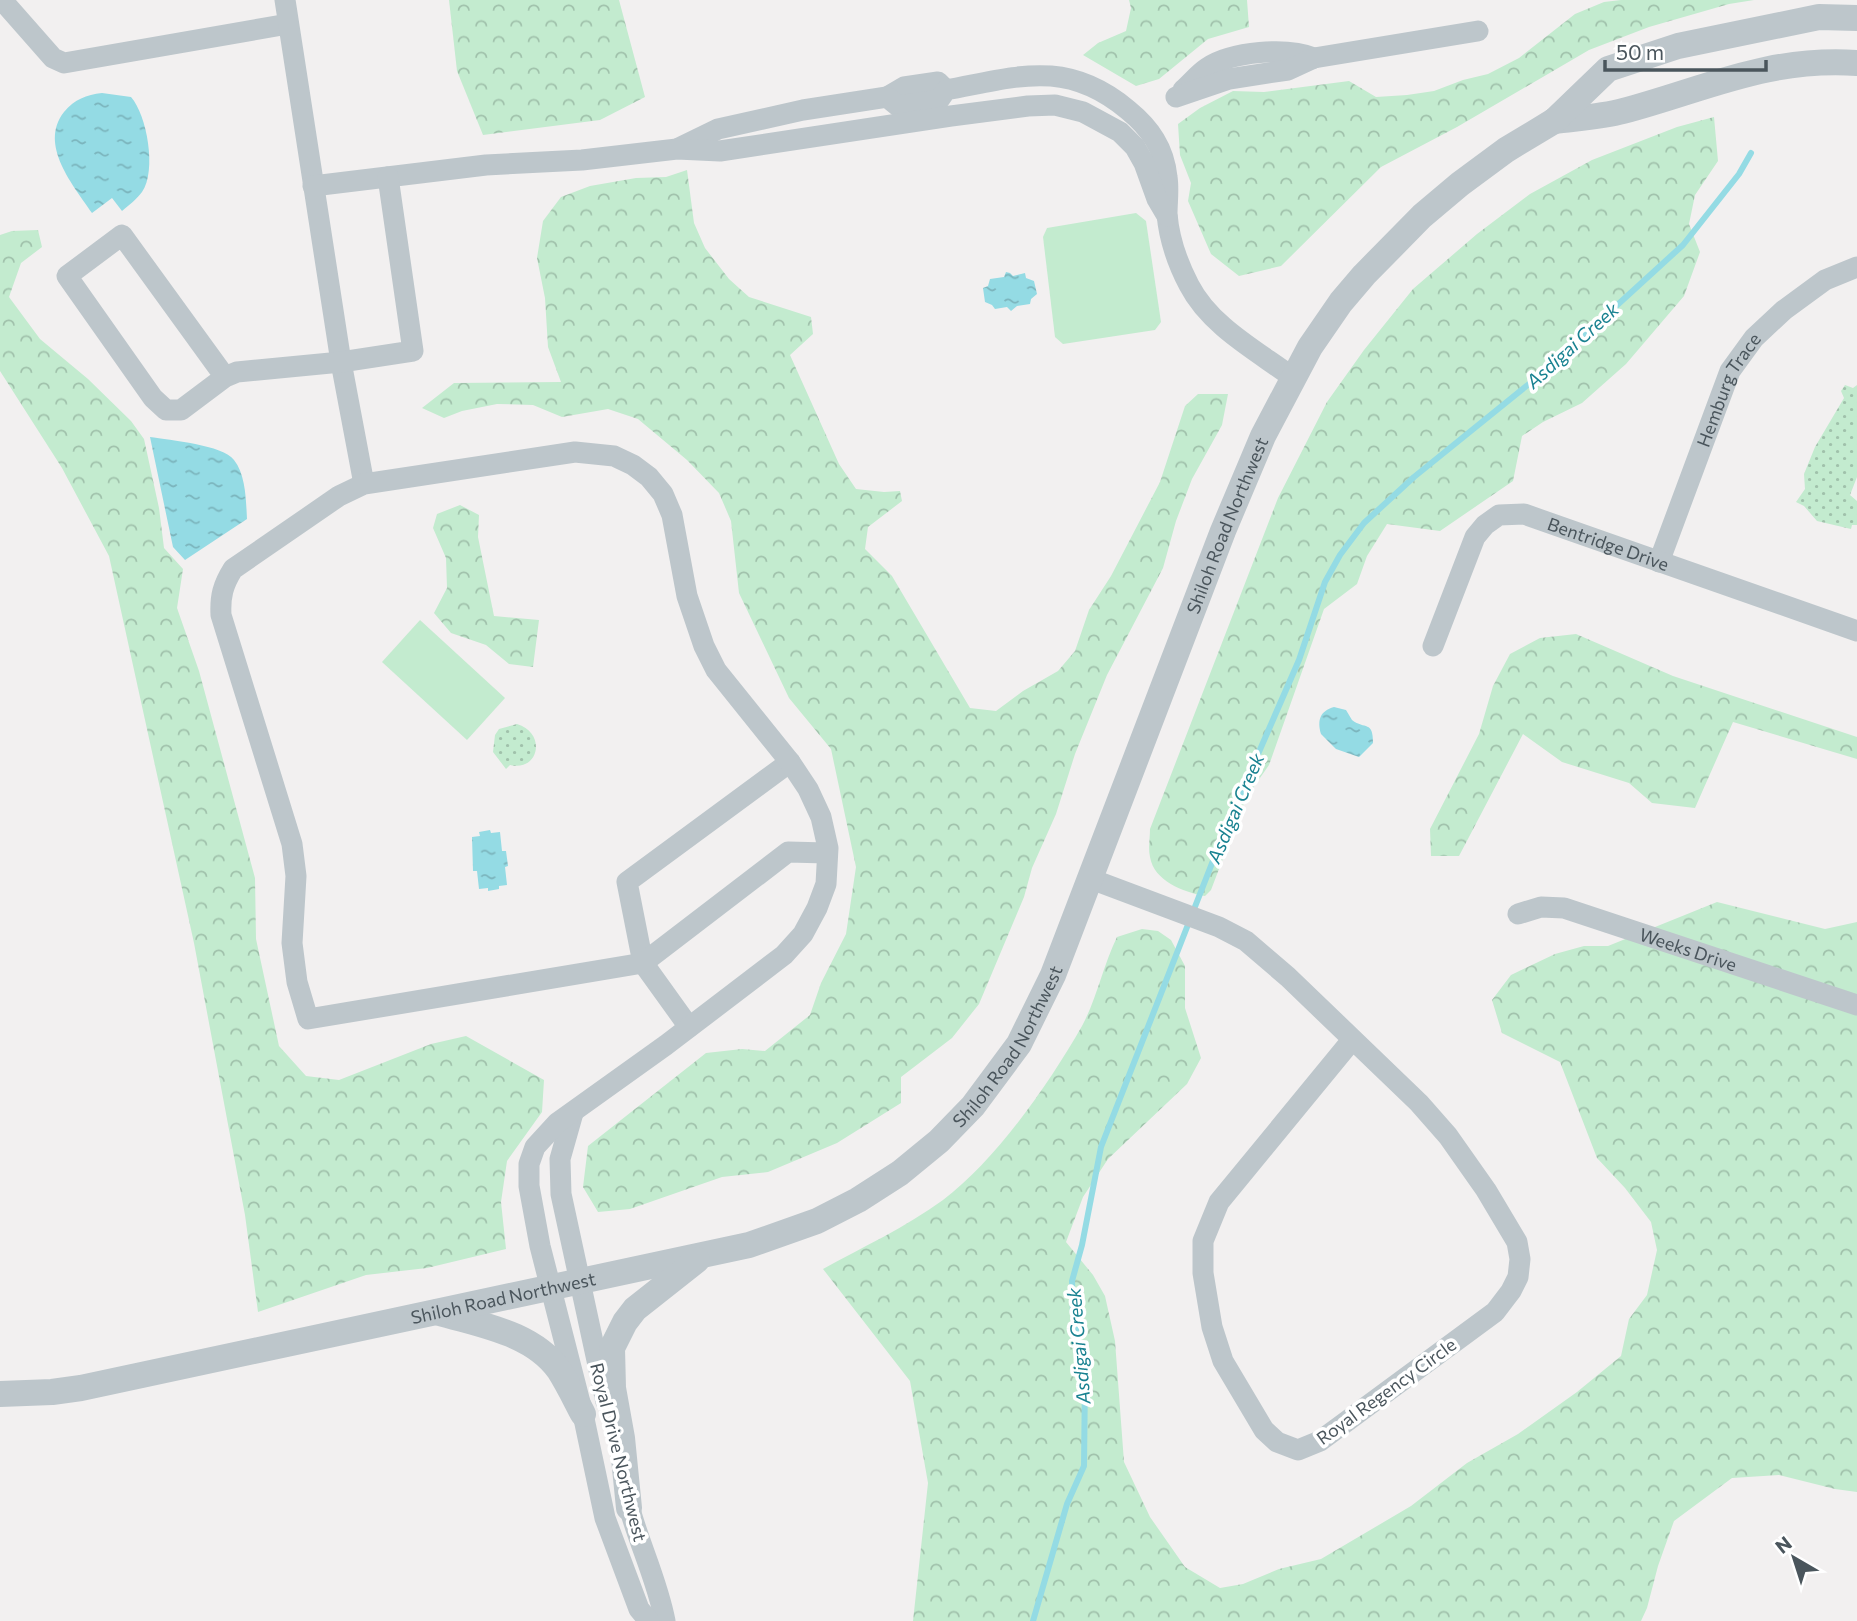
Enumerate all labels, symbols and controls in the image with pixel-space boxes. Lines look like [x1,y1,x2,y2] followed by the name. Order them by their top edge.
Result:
[1605,28,1766,72] scale bar
[1616,39,1664,64] text: 50 m
[1520,297,1624,393] water label: Asdigai Creek
[1692,328,1765,450] street label: Hemburg Trace
[1181,434,1272,617] street label: Shiloh Road Northwest
[1545,512,1672,575] street label: Bentridge Drive
[1201,749,1269,867] water label: Asdigai Creek
[1637,923,1740,975] street label: Weeks Drive
[948,962,1067,1132] street label: Shiloh Road Northwest
[409,1267,598,1328] street label: Shiloh Road Northwest
[1061,1286,1095,1406] water label: Asdigai Creek
[1312,1333,1460,1449] street label: Royal Regency Circle
[586,1360,652,1544] street label: Royal Drive Northwest
[1759,1523,1829,1593] north arrow
[1770,1531,1796,1558] text: N

